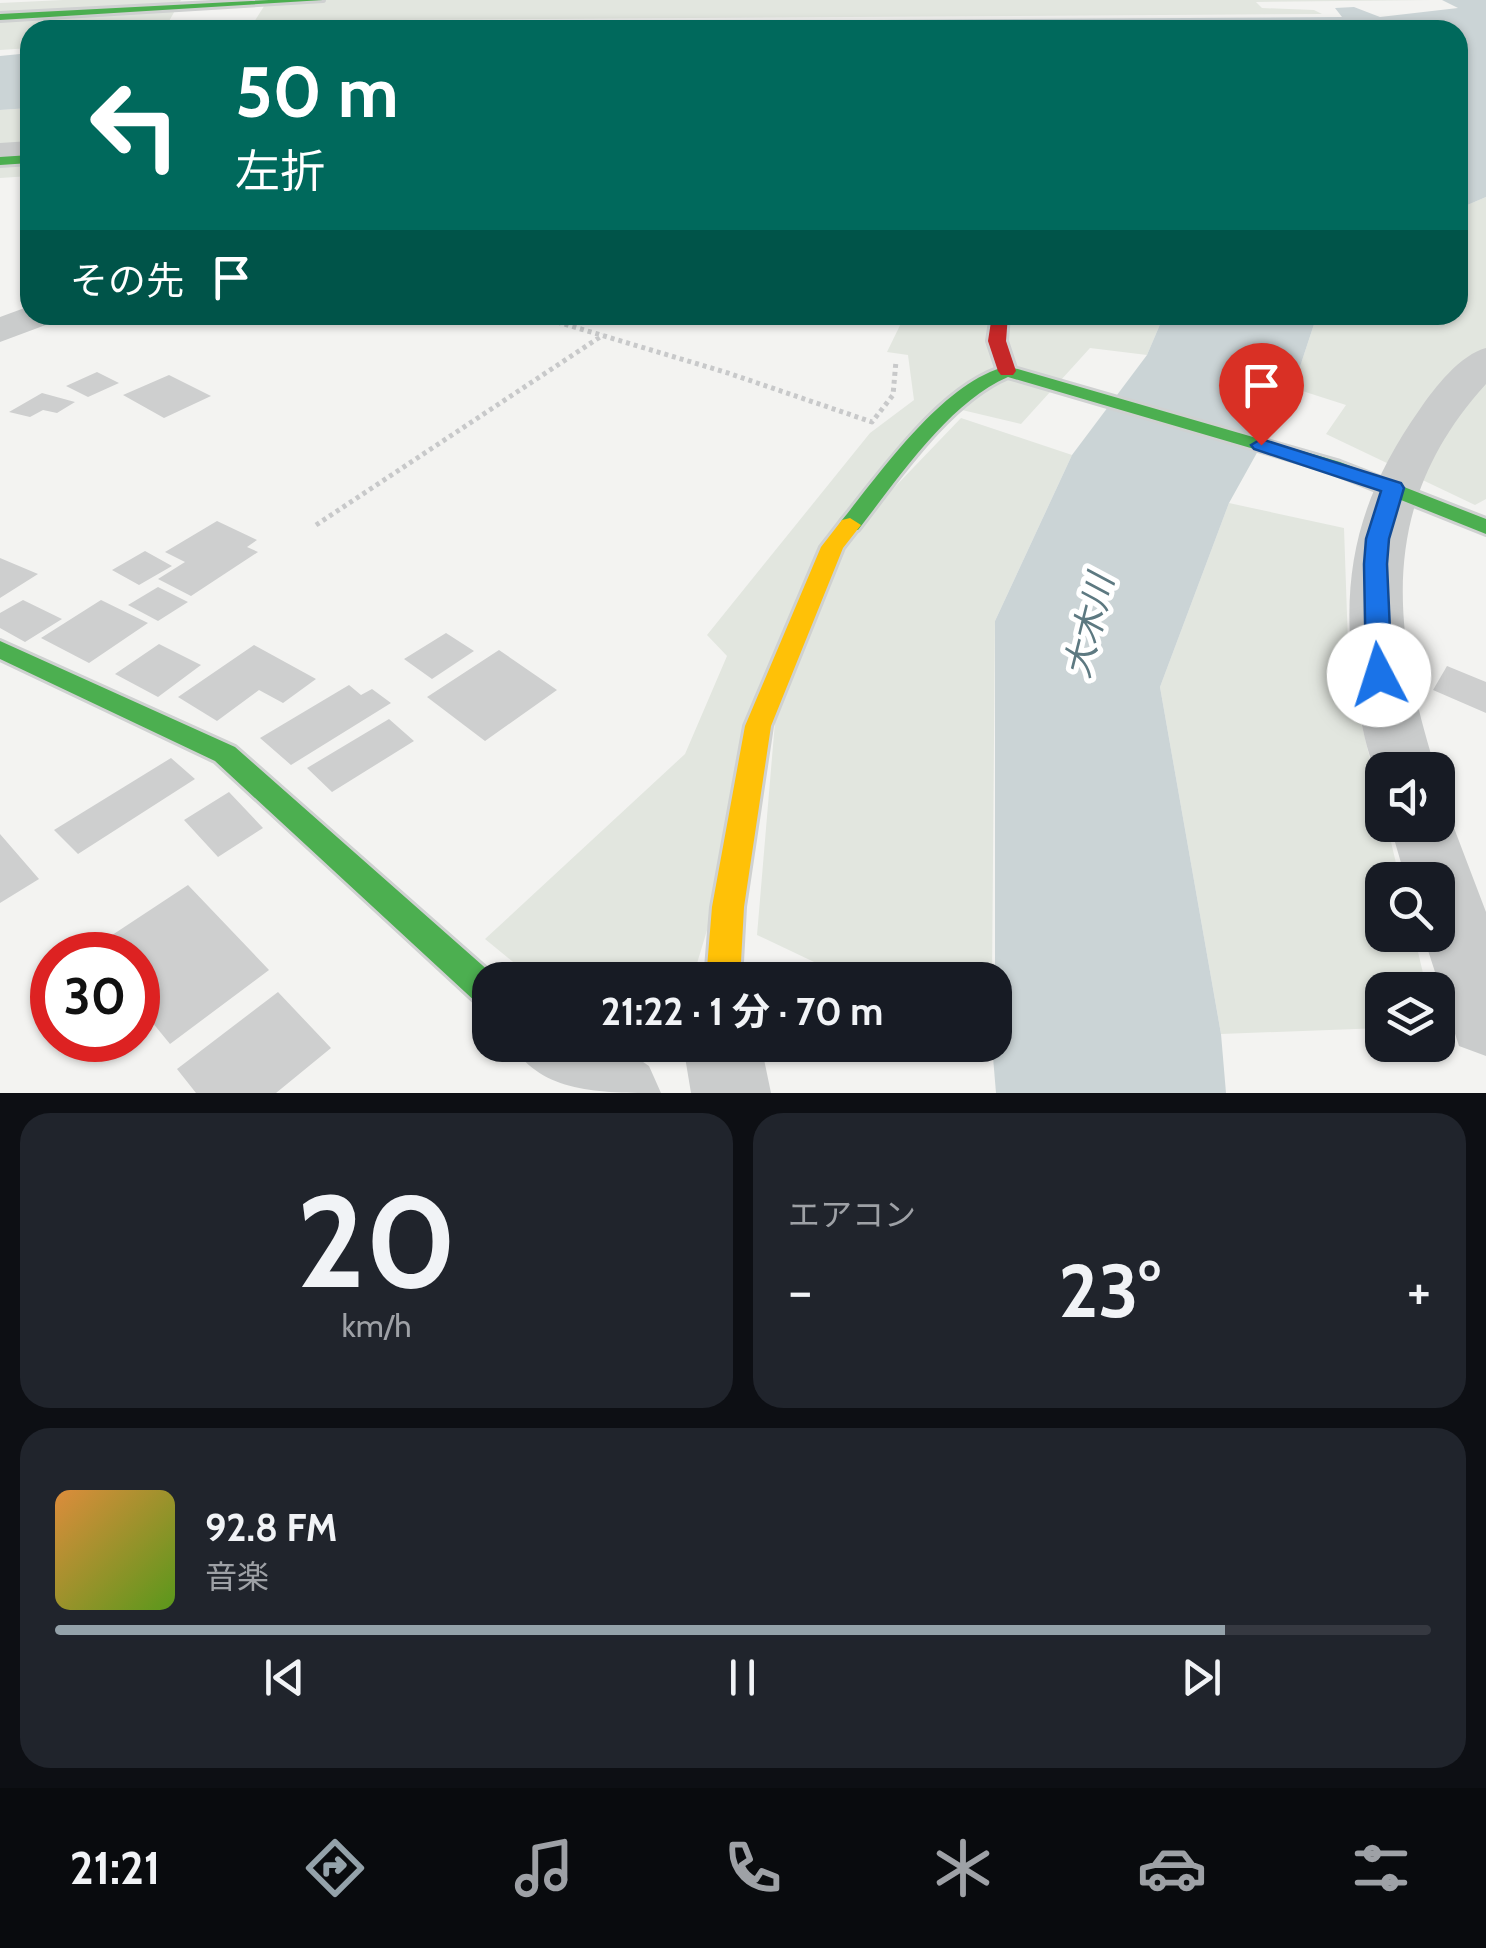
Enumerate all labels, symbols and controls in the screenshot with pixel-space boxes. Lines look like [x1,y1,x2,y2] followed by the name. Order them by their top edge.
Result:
[235,49,399,135] text: 50 m
[70,60,200,190] icon: left
[235,144,325,198] text: 左折
[204,250,259,305] icon: arrive
[70,257,184,304] text: その先
[1219,343,1304,446] pin
[1234,358,1289,413] icon: arrive
[1055,566,1123,682] water label: 大木川
[1327,623,1431,727] position arrow
[1365,752,1455,1062] map controls
[1365,752,1455,842] button: sound
[1365,862,1455,952] button: search
[30,932,160,1062] speed limit sign: 30
[1365,972,1455,1062] button: layers
[601,988,883,1035] text: 21:22 · 1 分 · 70 m
[296,1162,457,1320] text: 20
[788,1195,916,1234] text: エアコン
[1059,1245,1160,1336] text: 23°
[788,1257,812,1324] text: −
[1407,1257,1431,1324] text: +
[341,1306,412,1345] text: km/h
[205,1504,337,1551] text: 92.8 FM
[205,1557,269,1596] text: 音楽
[257,1650,312,1705] icon: previous
[715,1650,770,1705] icon: pause
[1174,1650,1229,1705] icon: next
[300,1833,370,1903] icon: directions
[509,1833,579,1903] icon: music
[718,1833,788,1903] icon: phone
[928,1833,998,1903] icon: climate
[1137,1833,1207,1903] icon: car
[1346,1833,1416,1903] icon: filters
[70,1841,160,1895] text: 21:21

